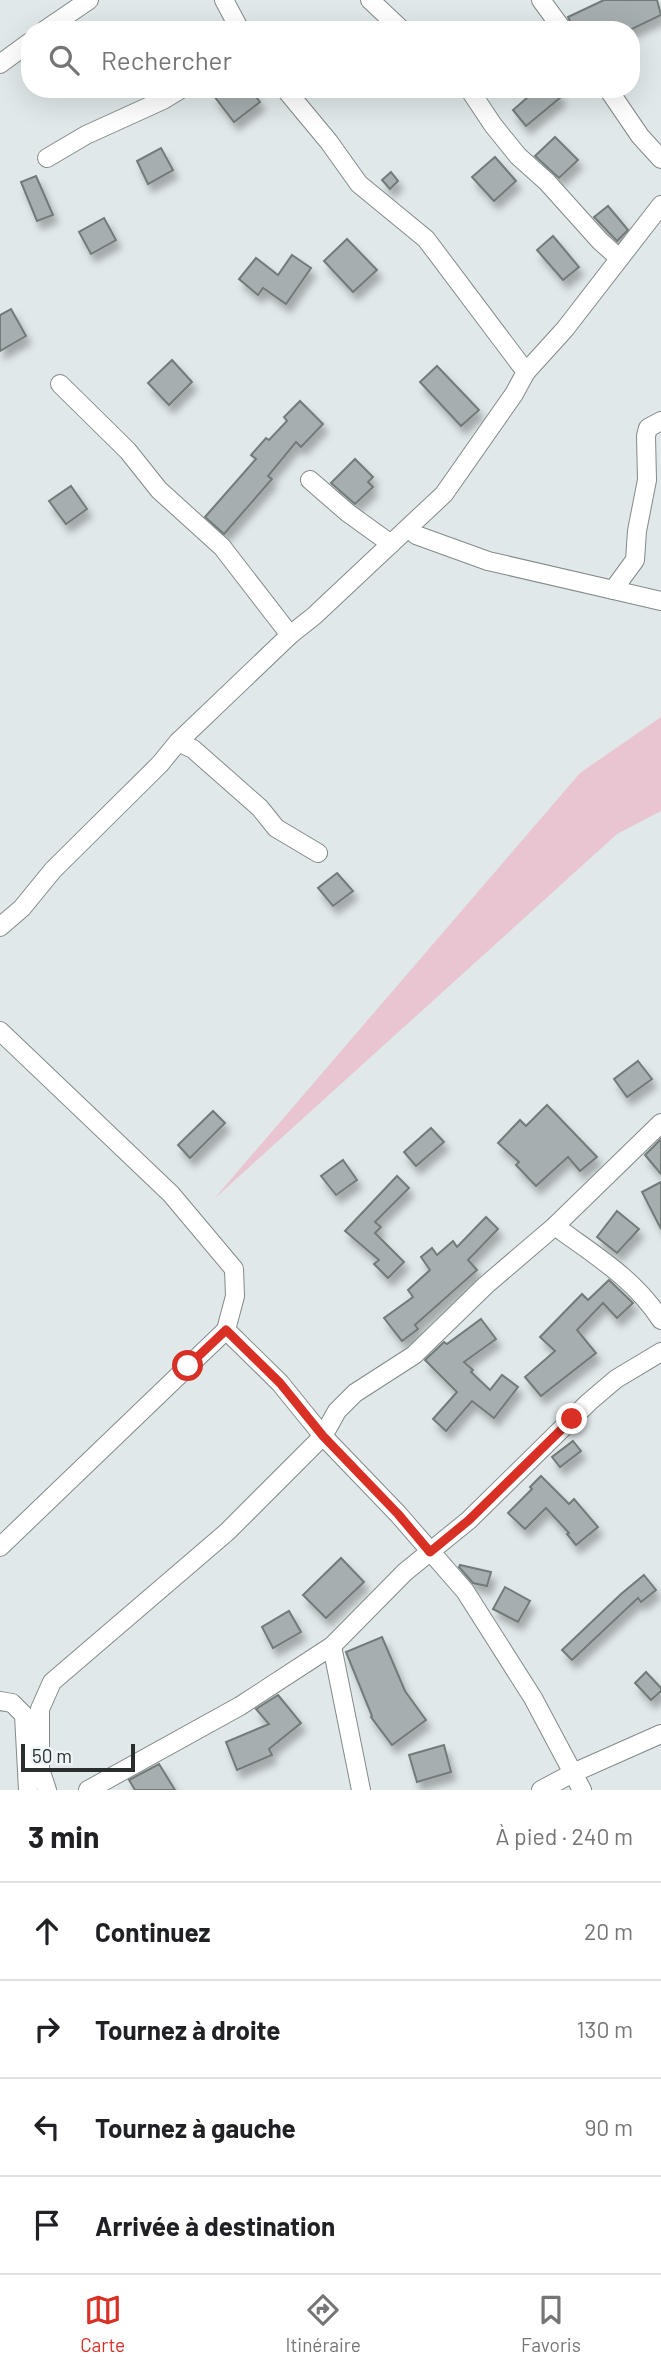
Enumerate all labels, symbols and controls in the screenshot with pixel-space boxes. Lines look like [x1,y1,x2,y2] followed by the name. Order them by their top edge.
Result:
[21,21,640,98] search box
[45,41,83,79] icon: search
[101,44,232,75] text: Rechercher
[172,1350,203,1381] route start
[556,1403,587,1434] route end
[21,1741,135,1773] scale bar
[32,1744,72,1767] text: 50 m
[28,1818,99,1854] text: 3 min
[495,1822,633,1850] text: À pied · 240 m
[28,1912,66,1950] icon: ahead
[95,1916,211,1947] text: Continuez
[584,1917,633,1945] text: 20 m
[28,2010,66,2048] icon: right
[95,2014,280,2045] text: Tournez à droite
[576,2015,633,2043] text: 130 m
[28,2108,66,2146] icon: left
[95,2112,296,2143] text: Tournez à gauche
[584,2113,633,2141] text: 90 m
[28,2206,66,2244] icon: arrive
[95,2210,335,2241] text: Arrivée à destination
[80,2291,125,2356] tab: Carte
[285,2291,361,2356] tab: Itinéraire
[521,2291,581,2356] tab: Favoris

